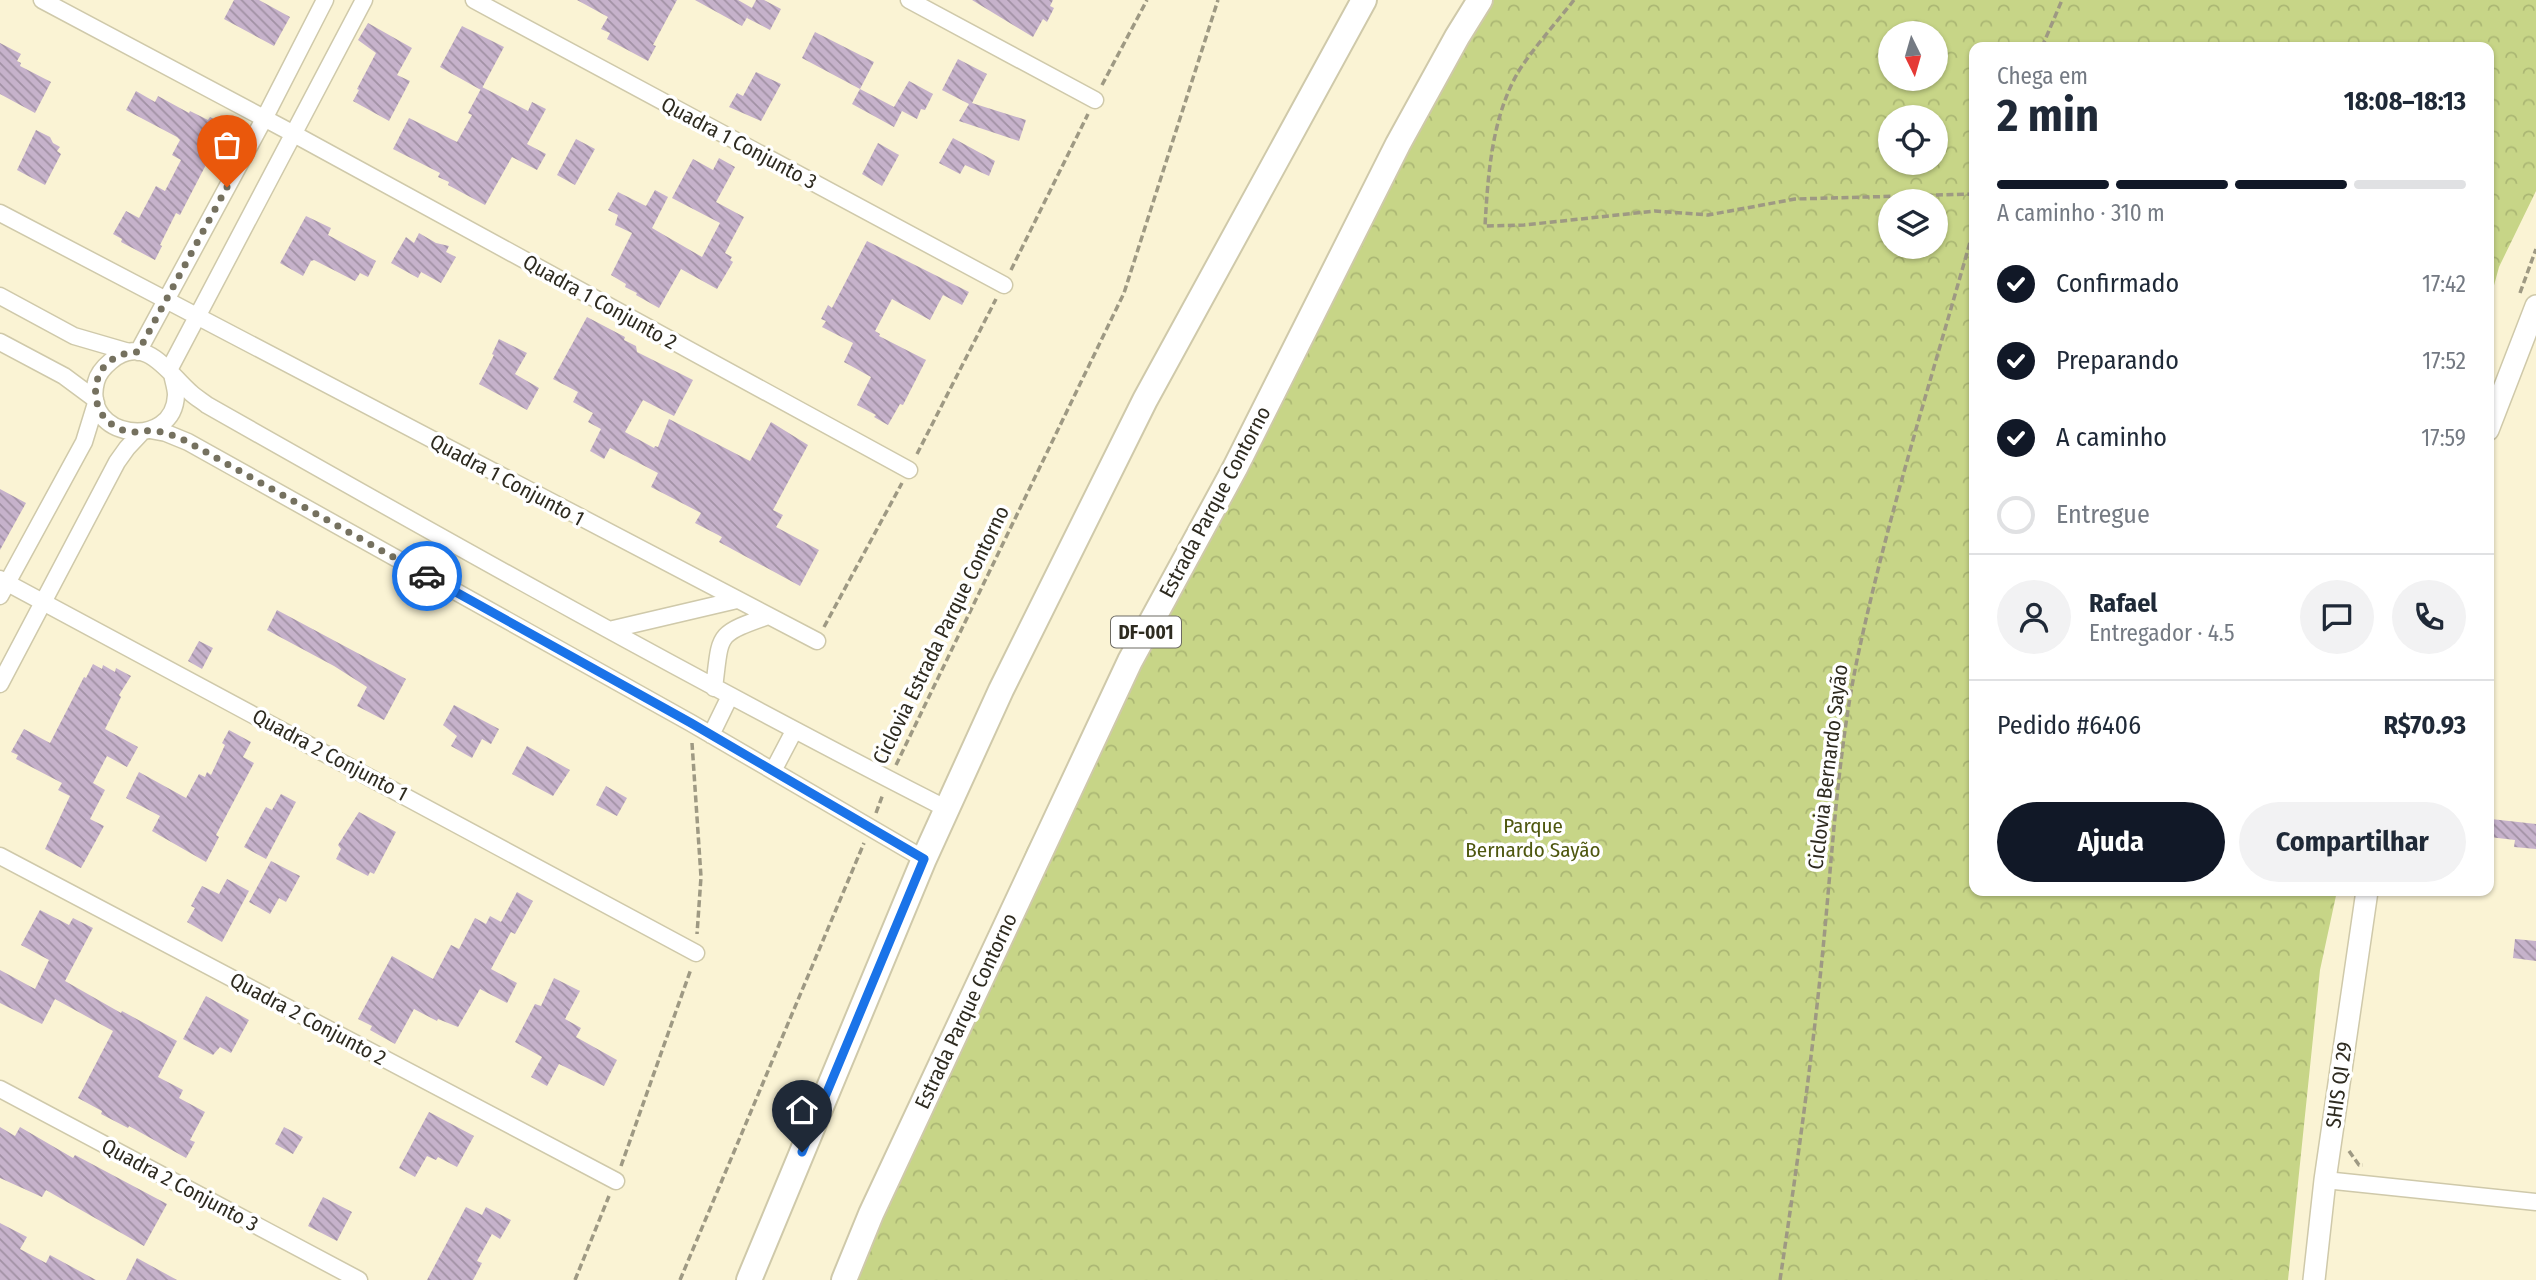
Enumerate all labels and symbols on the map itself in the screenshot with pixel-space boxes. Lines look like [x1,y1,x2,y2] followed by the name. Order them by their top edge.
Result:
[1878,21,1948,91] north arrow
[657,91,821,195] street label: Quadra 1 Conjunto 3
[197,115,257,187] pin
[518,249,682,355] street label: Quadra 1 Conjunto 2
[1154,402,1276,602] street label: Estrada Parque Contorno
[425,428,589,532] street label: Quadra 1 Conjunto 1
[867,502,1015,768] street label: Ciclovia Estrada Parque Contorno
[392,541,462,611] courier
[1111,617,1181,648] road number: DF-001
[1803,663,1853,871] street label: Ciclovia Bernardo Sayão
[248,703,412,807] street label: Quadra 2 Conjunto 1
[1465,813,1601,863] park label: Parque Bernardo Sayão
[909,909,1023,1113] street label: Estrada Parque Contorno
[225,967,391,1071] street label: Quadra 2 Conjunto 2
[2320,1040,2358,1130] street label: SHIS QI 29
[772,1080,832,1152] pin
[97,1133,263,1237] street label: Quadra 2 Conjunto 3

